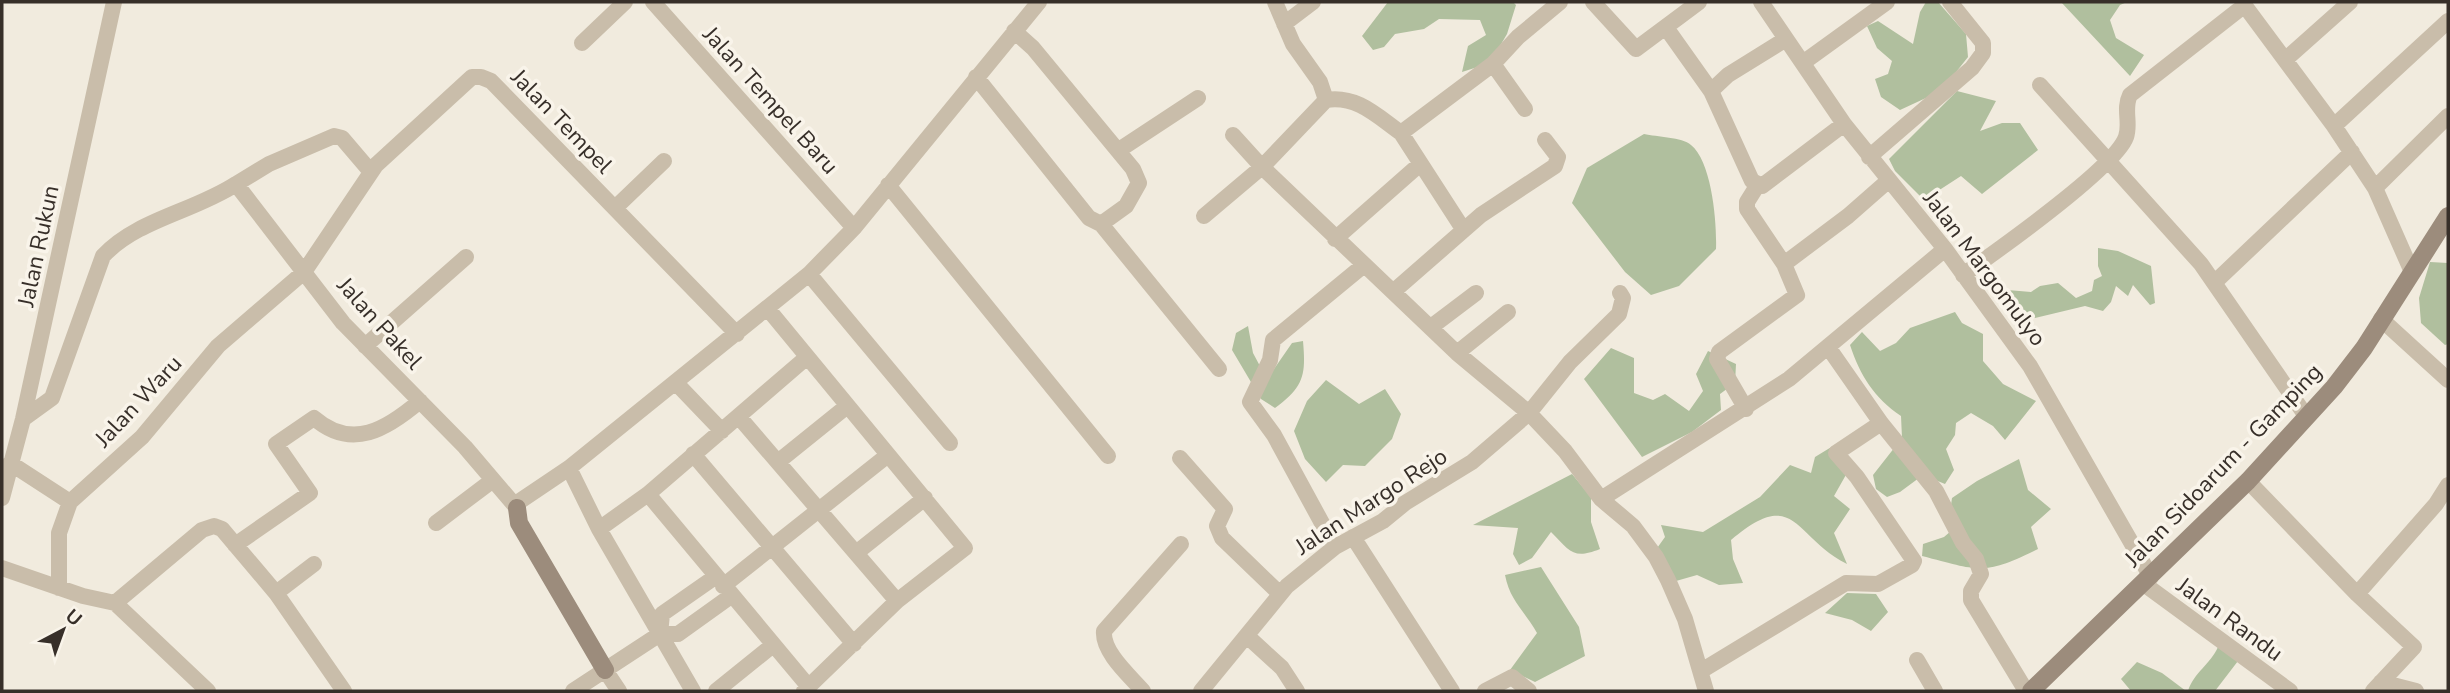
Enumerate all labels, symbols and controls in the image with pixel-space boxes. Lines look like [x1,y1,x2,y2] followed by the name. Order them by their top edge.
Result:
[695,19,845,181] street label: Jalan Tempel Baru
[503,62,619,180] street label: Jalan Tempel
[10,183,66,311] street label: Jalan Rukun
[1915,183,2053,352] street label: Jalan Margomulyo
[329,270,429,376] street label: Jalan Pakel
[87,349,189,455] street label: Jalan Waru
[2117,357,2329,575] street label: Jalan Sidoarum - Gamping
[1288,441,1453,563] street label: Jalan Margo Rejo
[2169,570,2289,669] street label: Jalan Randu
[28,595,98,665] north arrow
[60,604,87,632] text: U

